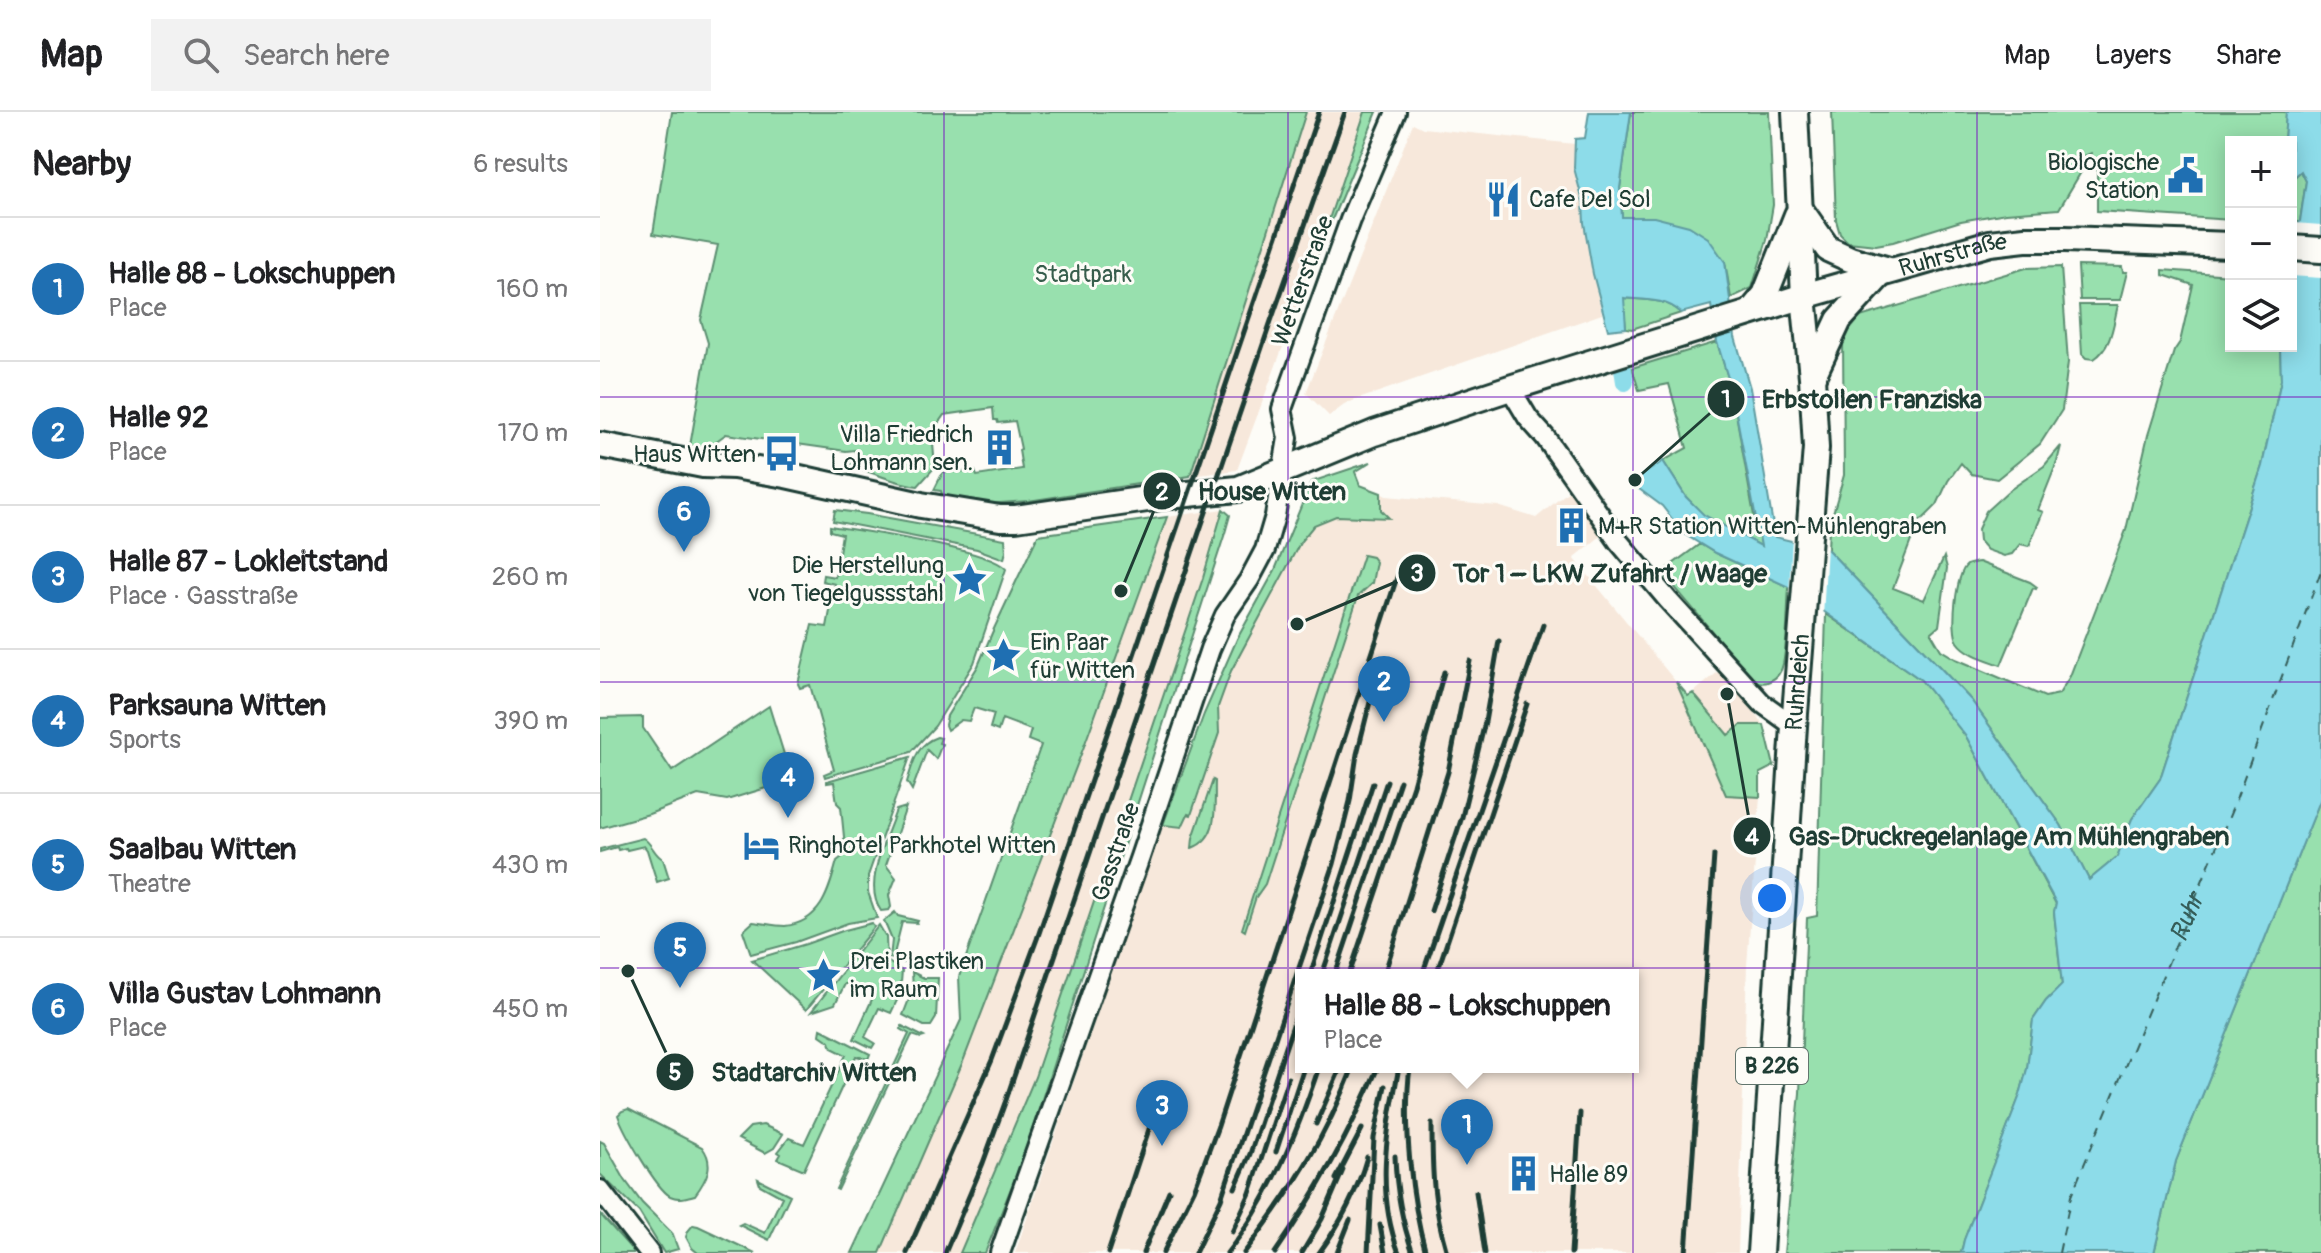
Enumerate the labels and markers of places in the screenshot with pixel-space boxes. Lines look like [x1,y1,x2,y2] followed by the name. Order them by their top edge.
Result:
[2047,148,2159,205] place label: Biologische Station
[2166,157,2204,195] public building icon: Biologische Station
[1484,180,1522,218] restaurant icon: Cafe Del Sol
[1529,185,1651,214] place label: Cafe Del Sol
[1706,374,1998,424] callout: Erbstollen Franziska
[830,420,973,477] place label: Villa Friedrich Lohmann sen.
[980,429,1018,467] building icon: Villa Friedrich Lohmann sen.
[763,435,801,473] bus stop icon: Haus Witten
[633,440,756,469] place label: Haus Witten
[1142,466,1362,516] callout: House Witten
[658,486,710,552] pin: 6
[1553,507,1591,545] building icon: M+R Station Witten-Mühlengraben
[1598,512,1947,541] place label: M+R Station Witten-Mühlengraben
[1397,548,1783,598] callout: Tor 1 – LKW Zufahrt / Waage
[748,551,944,608] place label: Die Herstellung von Tiegelgussstahl
[951,560,989,598] place icon: Die Herstellung von Tiegelgussstahl
[1030,628,1135,685] place label: Ein Paar für Witten
[985,637,1023,675] place icon: Ein Paar für Witten
[1358,656,1410,722] pin: 2
[762,752,814,818] pin: 4
[1732,811,2246,861] callout: Gas-Druckregelanlage Am Mühlengraben
[743,826,781,864] hotel icon: Ringhotel Parkhotel Witten
[788,831,1056,860] place label: Ringhotel Parkhotel Witten
[654,922,706,988] pin: 5
[850,947,984,1004] place label: Drei Plastiken im Raum
[805,956,843,994] place icon: Drei Plastiken im Raum
[655,1047,933,1097] callout: Stadtarchiv Witten
[1136,1080,1188,1146] pin: 3
[1441,1099,1493,1165] pin: 1
[1504,1155,1542,1193] building icon: Halle 89
[1549,1160,1628,1189] place label: Halle 89

